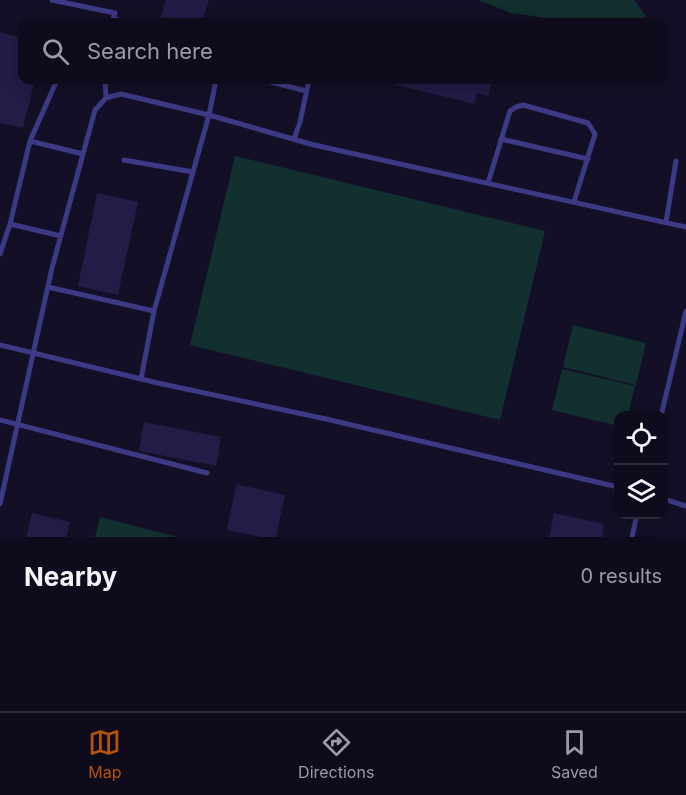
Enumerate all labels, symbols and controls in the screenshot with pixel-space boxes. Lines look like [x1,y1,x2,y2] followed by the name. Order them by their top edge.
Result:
[18,18,668,84] search box
[39,35,72,68] icon: search
[87,38,213,64] text: Search here
[614,411,668,519] map controls
[614,411,668,465] button: locate
[614,465,668,519] button: layers
[24,561,117,592] text: Nearby
[580,564,662,588] text: 0 results
[88,726,122,782] tab: Map
[298,726,374,782] tab: Directions
[551,726,598,782] tab: Saved

